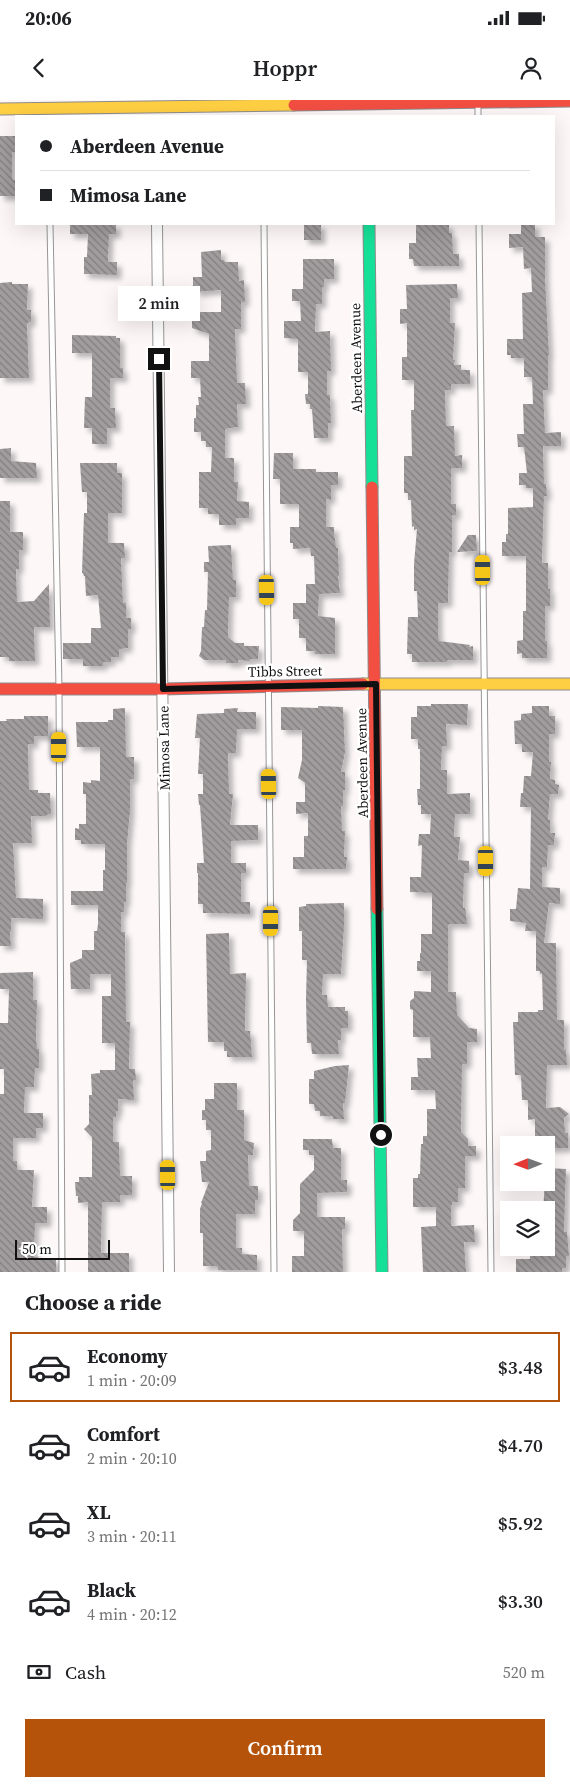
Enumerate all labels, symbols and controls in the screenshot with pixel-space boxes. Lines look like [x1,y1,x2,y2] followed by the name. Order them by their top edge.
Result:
[25,5,72,31] text: 20:06
[253,53,317,83] text: Hoppr
[25,54,53,82] icon: back
[517,54,545,82] icon: person
[70,133,224,159] text: Aberdeen Avenue
[70,182,186,208] text: Mimosa Lane
[118,286,200,322] callout: 2 min
[138,292,180,314] text: 2 min
[345,303,367,413] street label: Aberdeen Avenue
[148,348,170,370] route end
[475,555,490,585] car
[259,575,274,605] car
[248,660,323,682] street label: Tibbs Street
[153,706,175,790] street label: Mimosa Lane
[351,708,373,818] street label: Aberdeen Avenue
[51,732,66,762] car
[261,769,276,799] car
[478,846,493,876] car
[263,906,278,936] car
[370,1124,392,1146] route start
[500,1136,555,1191] north arrow
[500,1136,555,1256] map controls
[160,1160,175,1190] car
[500,1201,555,1256] button: layers
[15,1237,110,1260] scale bar
[22,1239,52,1259] text: 50 m
[25,1287,162,1317] text: Choose a ride
[87,1343,168,1369] text: Economy
[27,1345,72,1390] icon: car
[498,1354,543,1380] text: $3.48
[87,1369,177,1391] text: 1 min · 20:09
[87,1421,160,1447] text: Comfort
[27,1423,72,1468] icon: car
[498,1432,543,1458] text: $4.70
[87,1447,177,1469] text: 2 min · 20:10
[87,1499,110,1525] text: XL
[27,1501,72,1546] icon: car
[498,1510,543,1536] text: $5.92
[87,1525,177,1547] text: 3 min · 20:11
[87,1577,136,1603] text: Black
[27,1579,72,1624] icon: car
[498,1588,543,1614] text: $3.30
[87,1603,177,1625] text: 4 min · 20:12
[25,1658,53,1686] icon: cash
[65,1659,106,1685] text: Cash
[503,1661,545,1683] text: 520 m
[25,1719,545,1777] button: Confirm

